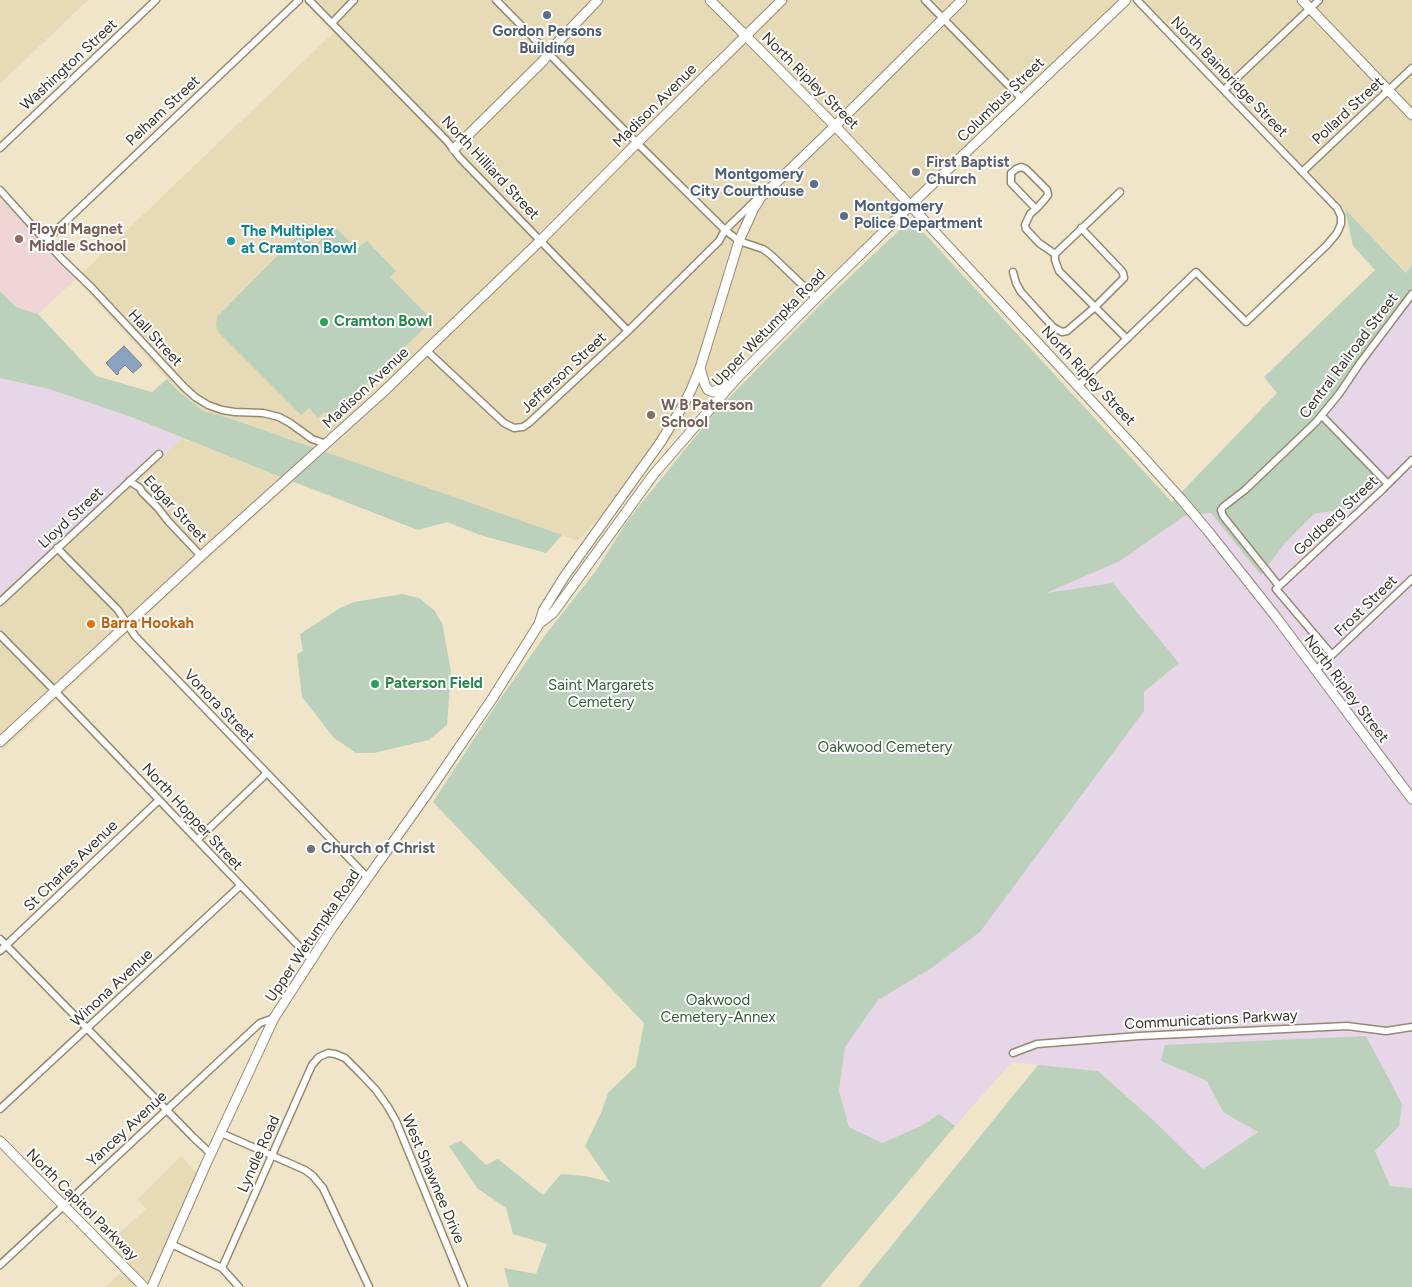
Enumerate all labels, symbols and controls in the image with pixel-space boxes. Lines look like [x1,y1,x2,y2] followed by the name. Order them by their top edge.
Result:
[541,9,553,21] marker: Gordon Persons Building
[1167,13,1291,141] street label: North Bainbridge Street
[17,15,121,115] street label: Washington Street
[492,23,602,58] place label: Gordon Persons Building
[758,29,862,133] street label: North Ripley Street
[954,54,1048,146] street label: Columbus Street
[609,60,701,152] street label: Madison Avenue
[122,72,204,150] street label: Pelham Street
[1309,73,1387,149] street label: Pollard Street
[437,112,543,224] street label: North Hilliard Street
[926,154,1010,189] place label: First Baptist Church
[690,166,804,201] place label: Montgomery City Courthouse
[910,166,922,178] marker: First Baptist Church
[808,178,820,190] marker: Montgomery City Courthouse
[854,198,983,233] place label: Montgomery Police Department
[838,210,850,222] marker: Montgomery Police Department
[29,221,126,256] place label: Floyd Magnet Middle School
[241,223,357,258] place label: The Multiplex at Cramton Bowl
[13,233,25,245] marker: Floyd Magnet Middle School
[225,235,237,247] marker: The Multiplex at Cramton Bowl
[708,266,830,390] street label: Upper Wetumpka Road
[1296,290,1402,422] street label: Central Railroad Street
[124,306,186,370] street label: Hall Street
[334,313,432,331] place label: Cramton Bowl
[318,316,330,328] marker: Cramton Bowl
[1037,322,1139,430] street label: North Ripley Street
[518,329,610,417] street label: Jefferson Street
[319,344,413,432] street label: Madison Avenue
[661,397,753,432] place label: W B Paterson School
[645,409,657,421] marker: W B Paterson School
[139,472,211,546] street label: Edgar Street
[1290,472,1382,560] street label: Goldberg Street
[35,484,107,552] street label: Lloyd Street
[1331,572,1401,640] street label: Frost Street
[101,615,194,633] place label: Barra Hookah
[85,618,97,630] marker: Barra Hookah
[1300,632,1392,746] street label: North Ripley Street
[180,666,258,746] street label: Vonora Street
[385,675,483,693] place label: Paterson Field
[548,677,654,712] park label: Saint Margarets Cemetery
[369,678,381,690] marker: Paterson Field
[818,739,952,757] park label: Oakwood Cemetery
[138,760,246,874] street label: North Hopper Street
[20,817,122,915] street label: St Charles Avenue
[321,840,435,858] place label: Church of Christ
[305,843,317,855] marker: Church of Christ
[262,866,364,1006] street label: Upper Wetumpka Road
[67,945,157,1031] street label: Winona Avenue
[660,992,776,1027] park label: Oakwood Cemetery-Annex
[1124,1006,1298,1034] street label: Communications Parkway
[83,1087,171,1171] street label: Yancey Avenue
[398,1112,468,1246] street label: West Shawnee Drive
[234,1113,284,1195] street label: Lyndle Road
[22,1145,142,1265] street label: North Capitol Parkway

